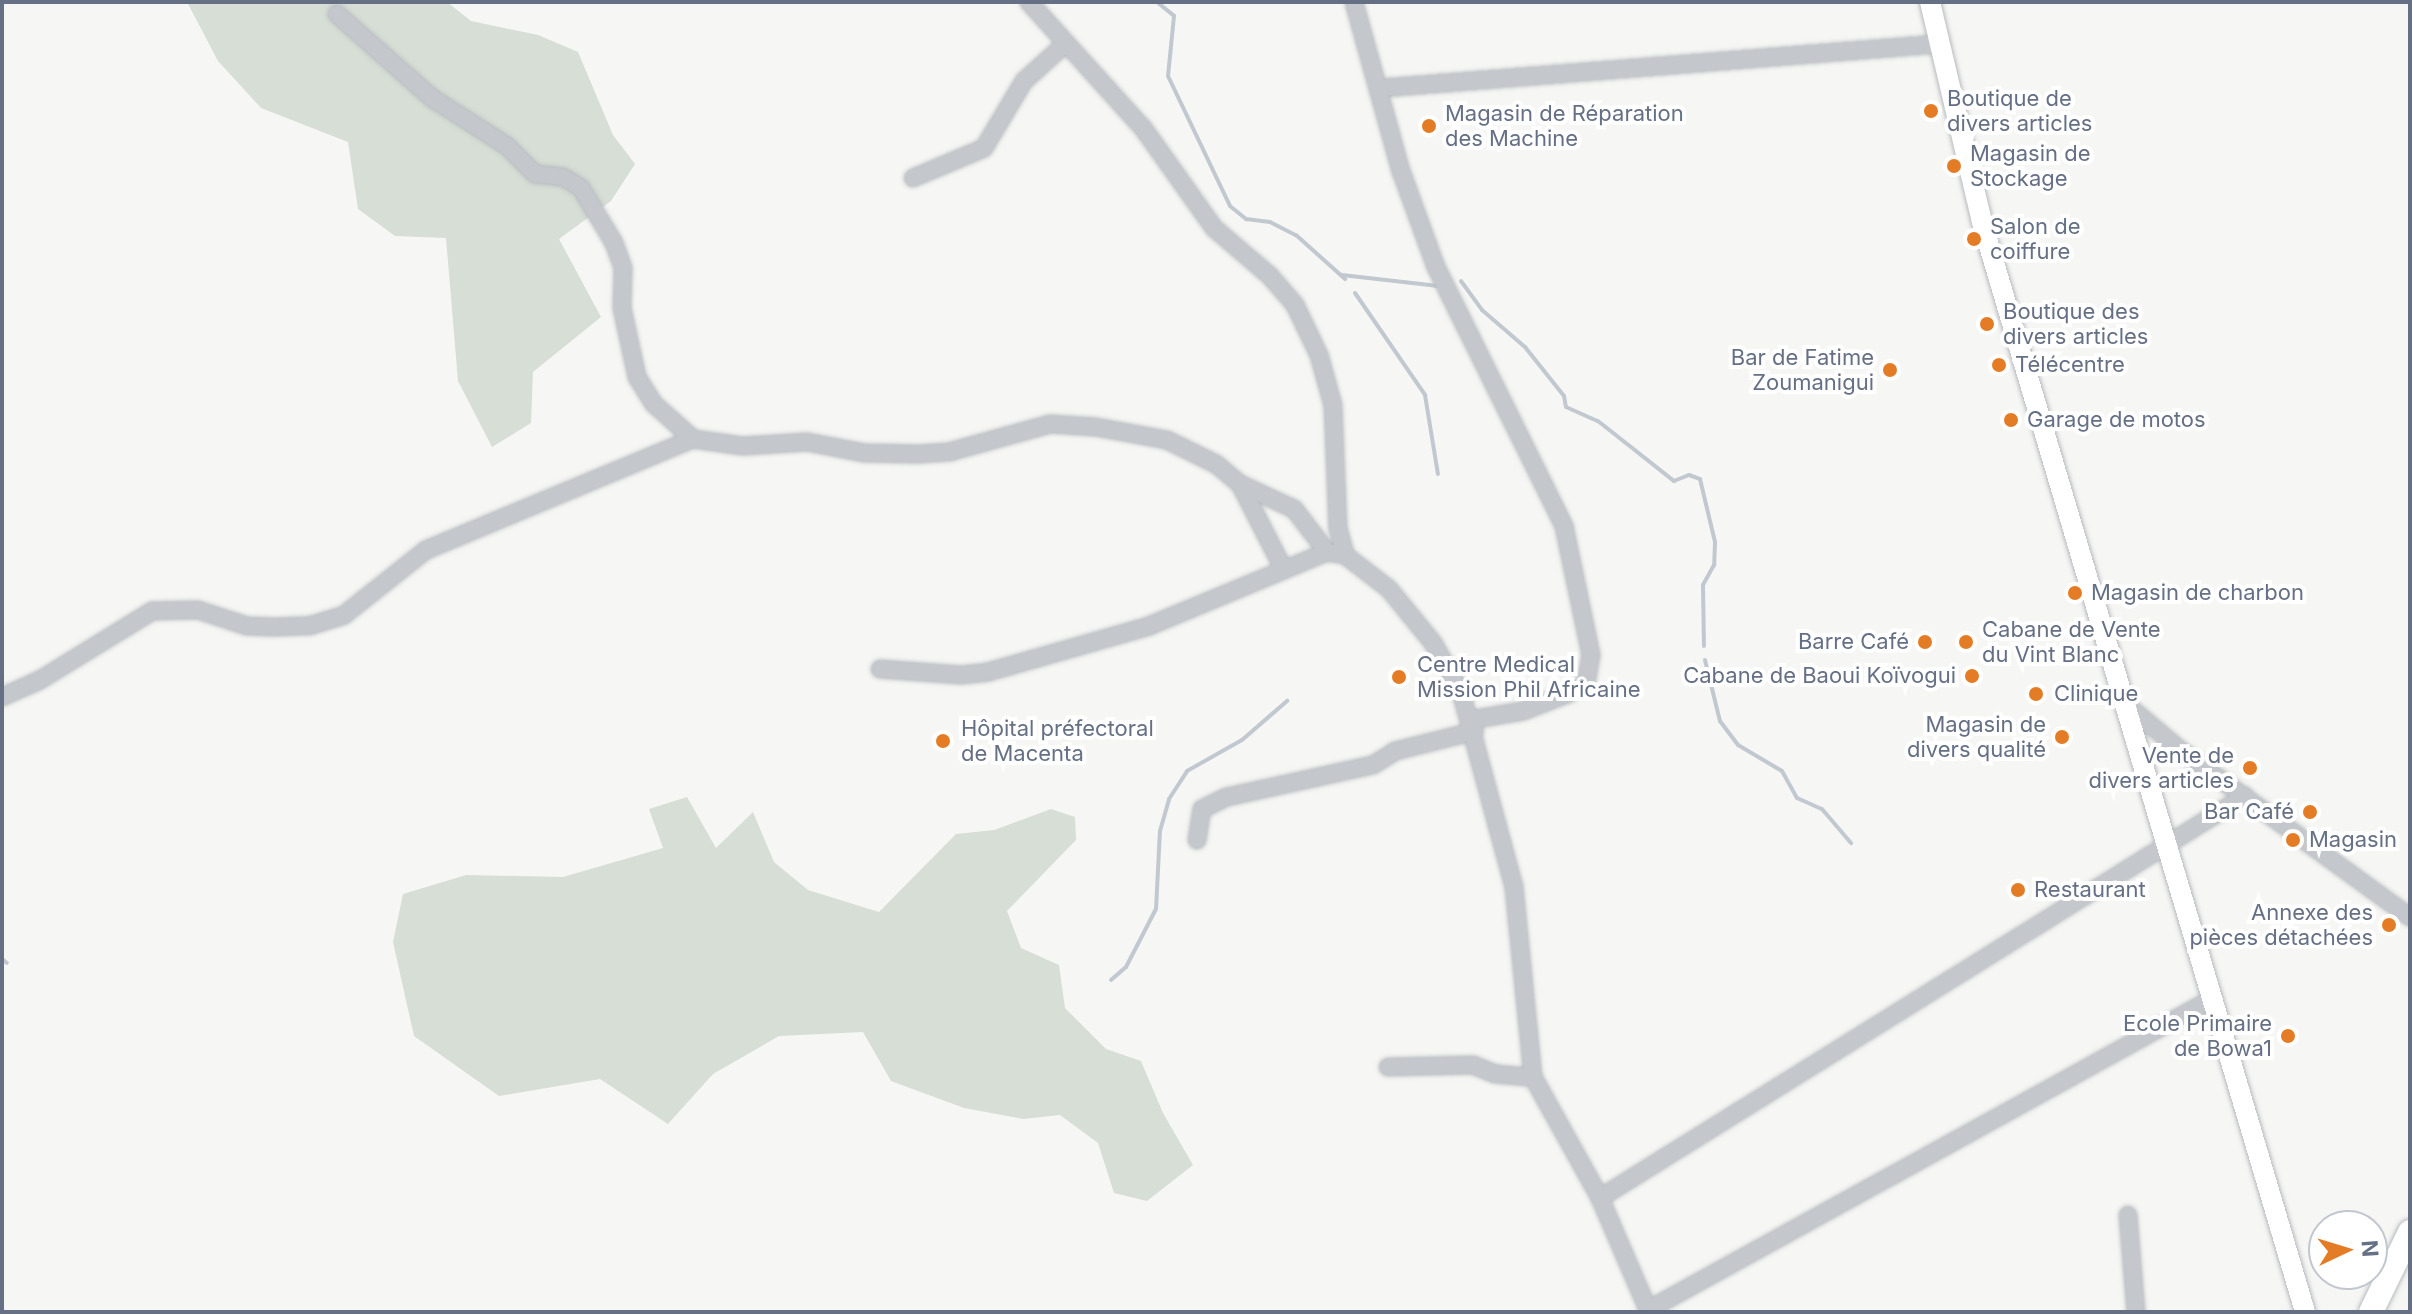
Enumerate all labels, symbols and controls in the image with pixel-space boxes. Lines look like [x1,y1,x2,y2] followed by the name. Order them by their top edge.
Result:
[1947,85,2092,136] place label: Boutique de divers articles
[1445,100,1684,152] place label: Magasin de Réparation des Machine
[1922,102,1940,120] marker: Boutique de divers articles
[1420,117,1438,135] marker: Magasin de Réparation des Machine
[1970,140,2090,192] place label: Magasin de Stockage
[1945,157,1963,175] marker: Magasin de Stockage
[1990,213,2080,264] place label: Salon de coiffure
[1965,230,1983,248] marker: Salon de coiffure
[2003,298,2148,350] place label: Boutique des divers articles
[1978,315,1996,333] marker: Boutique des divers articles
[1731,344,1874,396] place label: Bar de Fatime Zoumanigui
[2015,352,2125,378] place label: Télécentre
[1990,356,2008,374] marker: Télécentre
[1881,361,1899,379] marker: Bar de Fatime Zoumanigui
[2027,407,2206,433] place label: Garage de motos
[2002,411,2020,429] marker: Garage de motos
[2091,580,2304,606] place label: Magasin de charbon
[2066,584,2084,602] marker: Magasin de charbon
[1982,616,2161,668] place label: Cabane de Vente du Vint Blanc
[1798,629,1909,655] place label: Barre Café
[1916,633,1934,651] marker: Barre Café
[1957,633,1975,651] marker: Cabane de Vente du Vint Blanc
[1417,651,1641,702] place label: Centre Medical Mission Phil Africaine
[1683,663,1956,689] place label: Cabane de Baoui Koïvogui
[1388,666,1410,688] marker: Centre Medical Mission Phil Africaine
[1963,667,1981,685] marker: Cabane de Baoui Koïvogui
[2054,681,2138,707] place label: Clinique
[2025,683,2047,705] marker: Clinique
[1907,711,2046,762] place label: Magasin de divers qualité
[961,715,1154,766] place label: Hôpital préfectoral de Macenta
[2053,728,2071,746] marker: Magasin de divers qualité
[932,730,954,752] marker: Hôpital préfectoral de Macenta
[2089,742,2234,794] place label: Vente de divers articles
[2241,759,2259,777] marker: Vente de divers articles
[2204,799,2294,825] place label: Bar Café
[2301,803,2319,821] marker: Bar Café
[2309,827,2397,853] place label: Magasin
[2284,831,2302,849] marker: Magasin
[2034,877,2146,903] place label: Restaurant
[2009,881,2027,899] marker: Restaurant
[2189,899,2373,950] place label: Annexe des pièces détachées
[2380,916,2398,934] marker: Annexe des pièces détachées
[2123,1010,2272,1062] place label: Ecole Primaire de Bowa1
[2279,1027,2297,1045] marker: Ecole Primaire de Bowa1
[2308,1210,2388,1290] north arrow
[2356,1239,2384,1258] text: N

